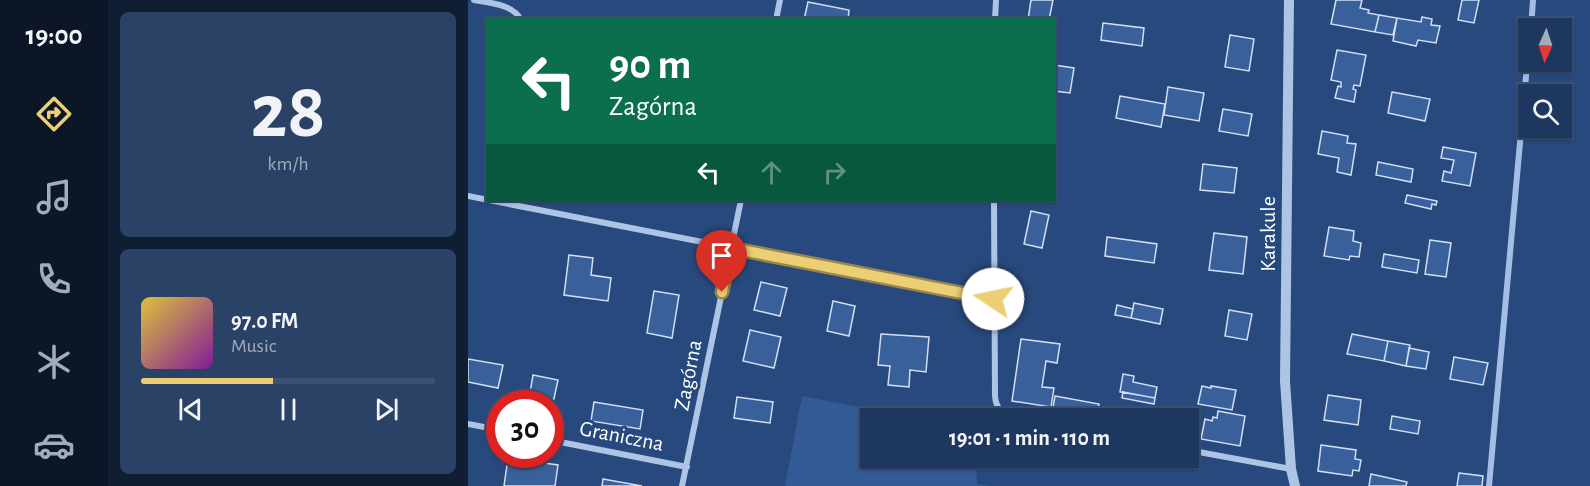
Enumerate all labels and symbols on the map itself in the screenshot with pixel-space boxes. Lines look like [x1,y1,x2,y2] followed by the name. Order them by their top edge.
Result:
[1518,18,1572,72] north arrow
[1257,196,1279,272] street label: Karakule
[696,230,747,292] pin
[961,267,1025,331] position arrow
[670,338,706,412] street label: Zagórna
[486,390,564,468] speed limit sign: 30
[578,417,666,455] street label: Graniczna

